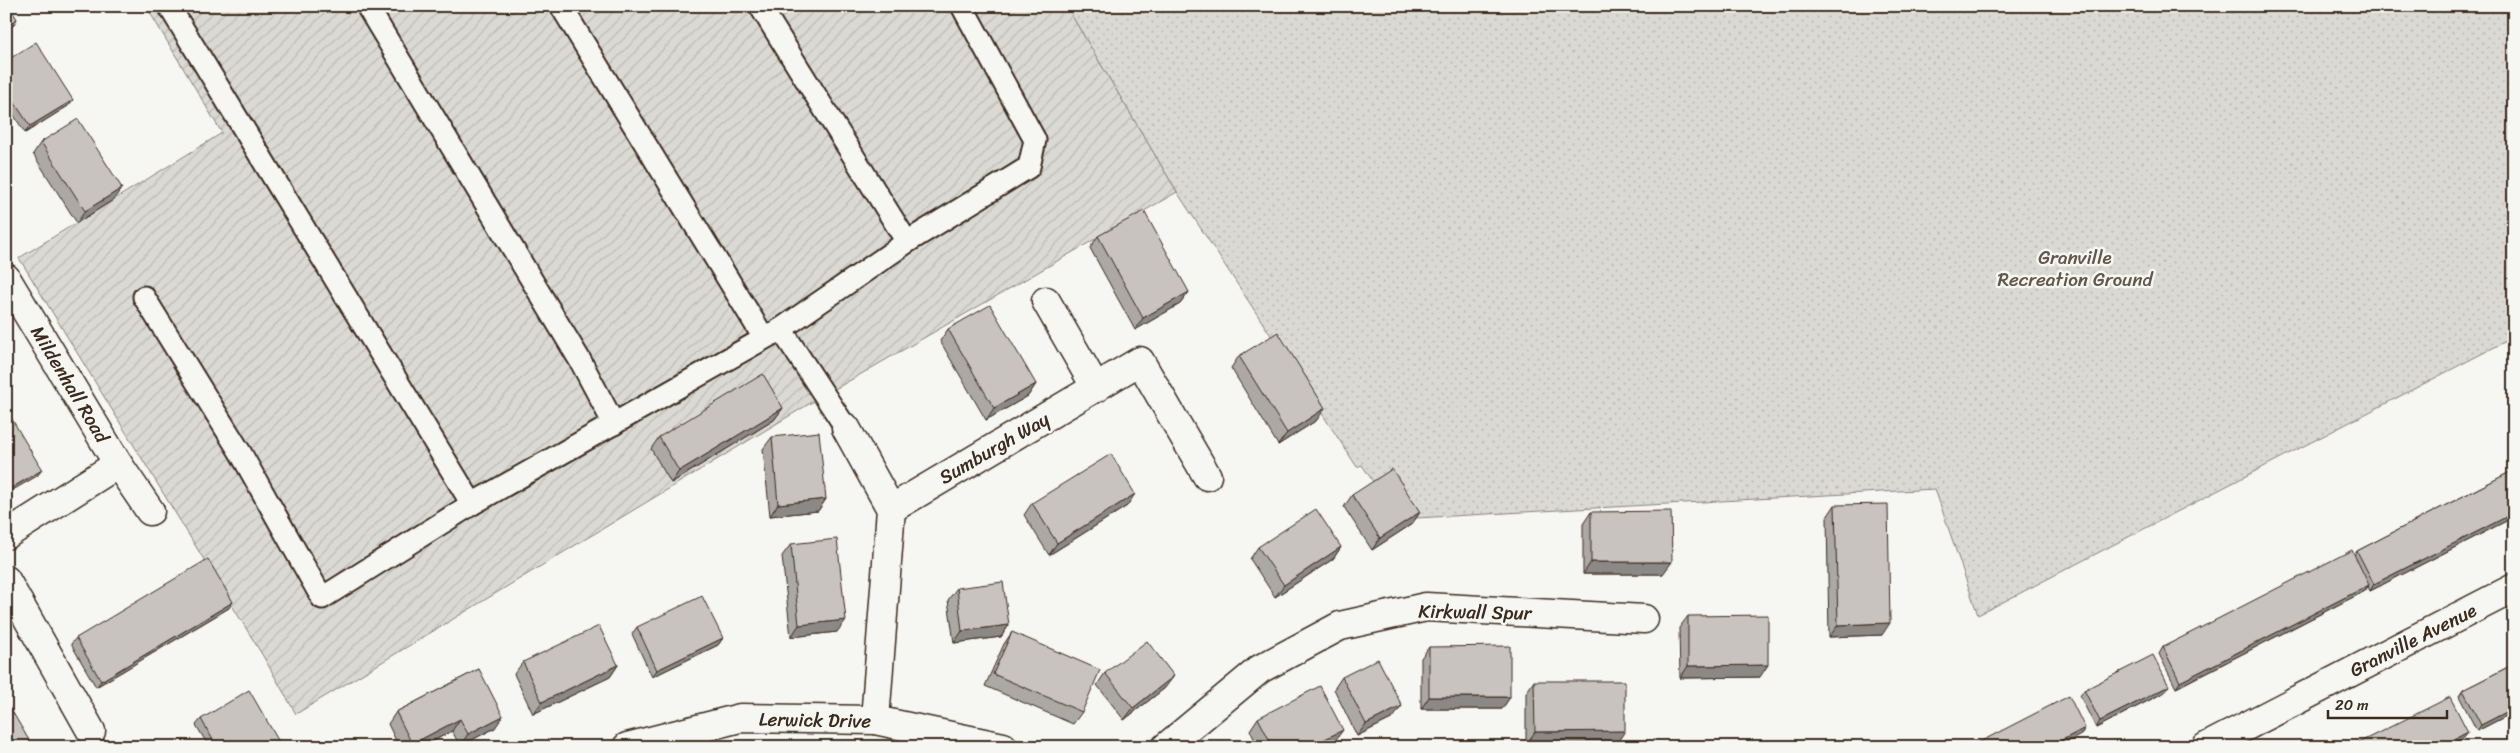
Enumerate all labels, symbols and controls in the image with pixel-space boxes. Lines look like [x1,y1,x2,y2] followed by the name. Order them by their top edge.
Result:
[1997,241,2155,296] park label: Granville Recreation Ground
[22,319,119,451] street label: Mildenhall Road
[932,403,1056,493] street label: Sumburgh Way
[2344,594,2482,686] street label: Granville Avenue
[1418,595,1533,630] street label: Kirkwall Spur
[2328,688,2446,720] scale bar
[2335,692,2369,718] text: 20 m
[759,703,872,737] street label: Lerwick Drive

